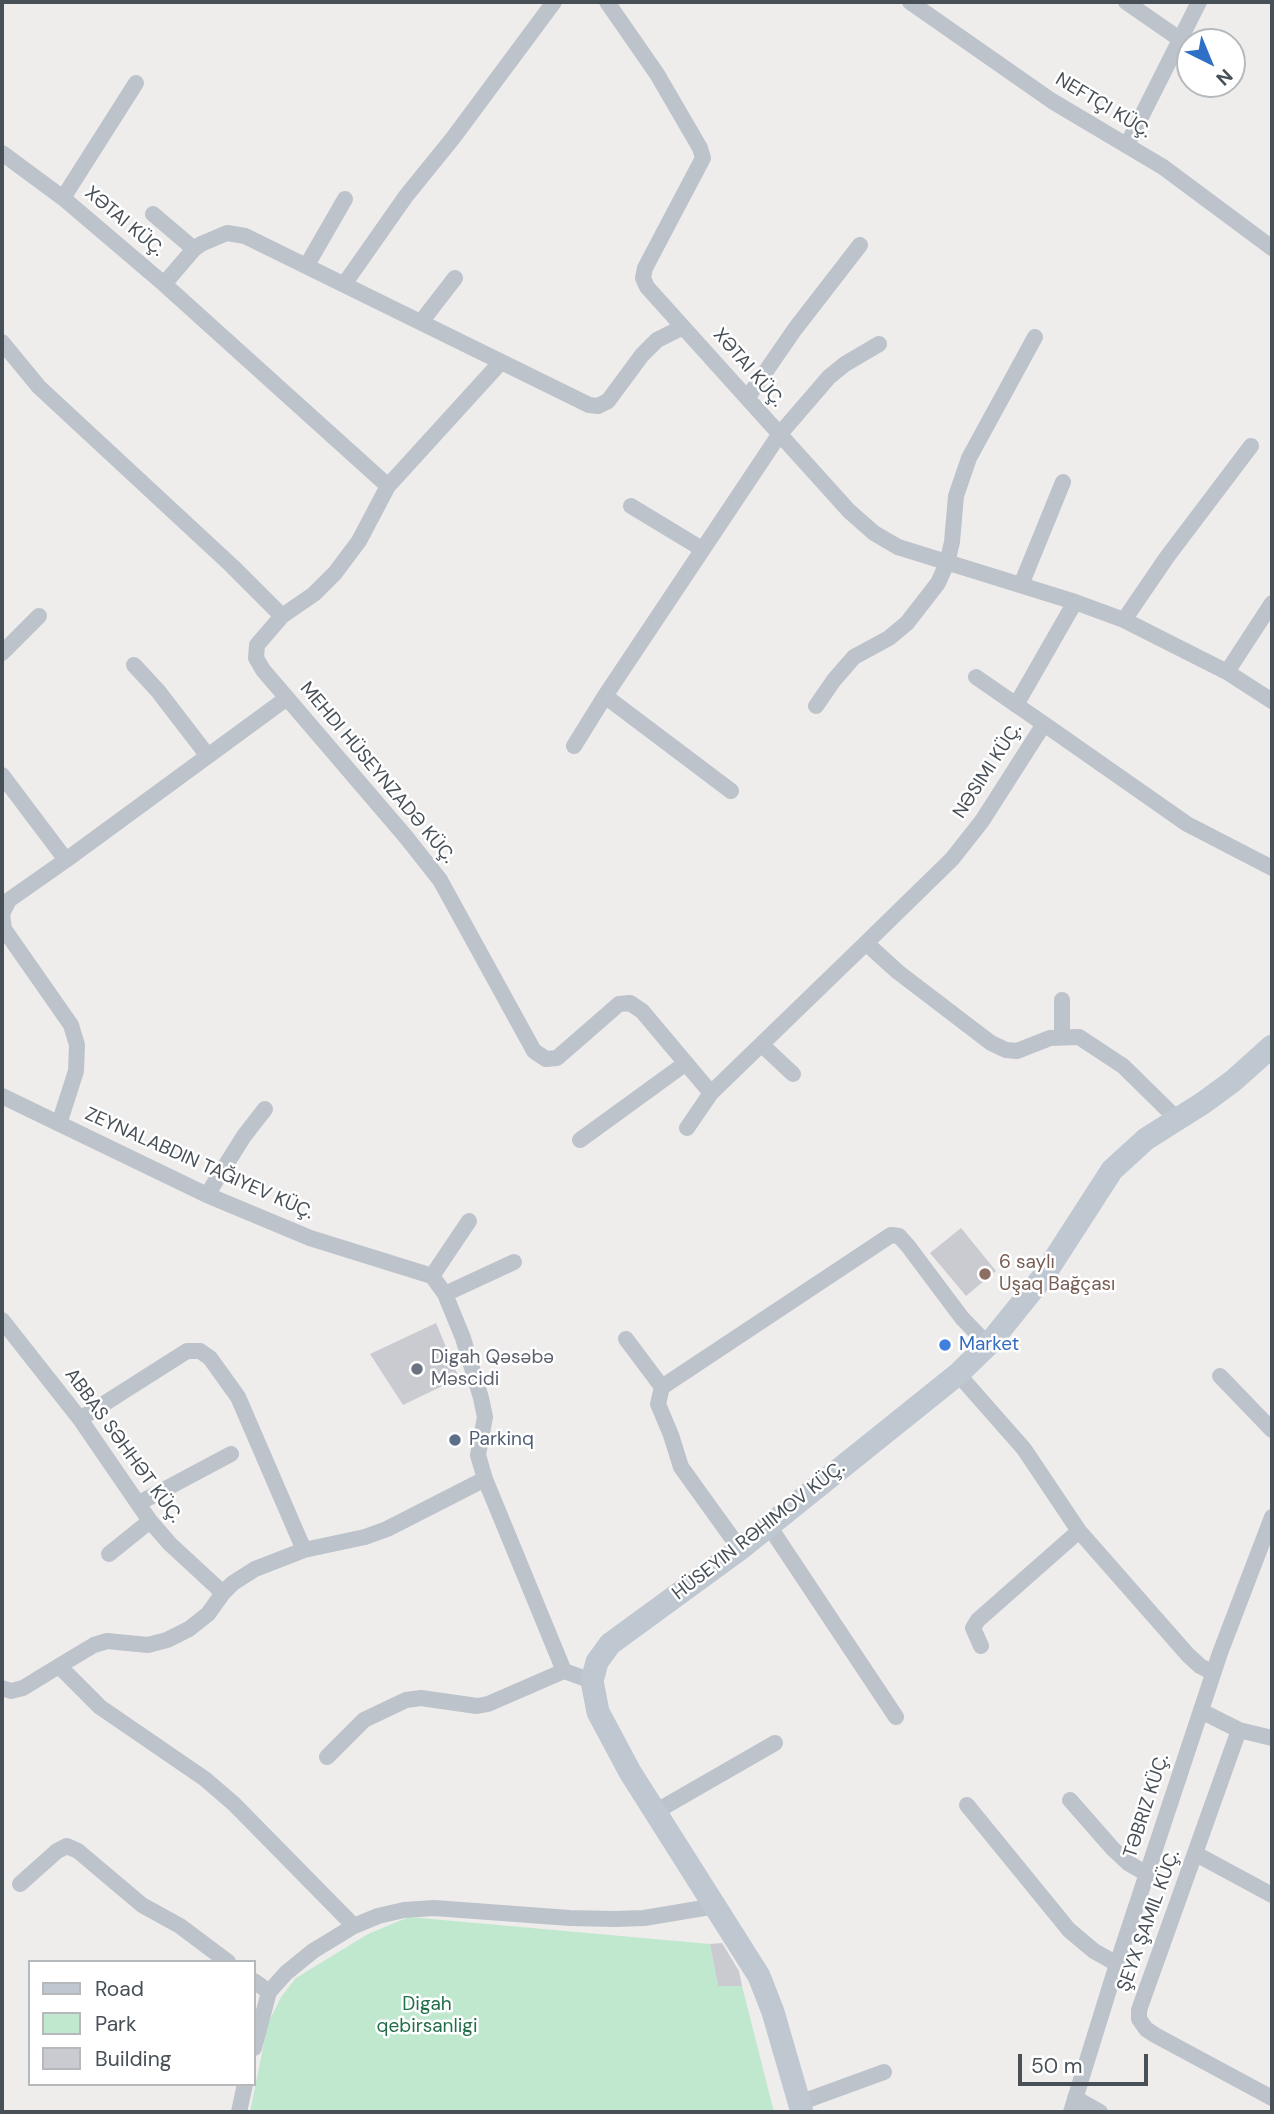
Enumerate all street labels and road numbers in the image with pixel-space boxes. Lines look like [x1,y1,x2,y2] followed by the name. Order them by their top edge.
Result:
[1051,68,1155,144] street label: NEFTÇI KÜÇ.
[79,182,169,262] street label: XƏTAI KÜÇ.
[708,324,788,412] street label: XƏTAI KÜÇ.
[294,678,460,868] street label: MEHDI HÜSEYNZADƏ KÜÇ.
[949,719,1027,823] street label: NƏSIMI KÜÇ.
[81,1103,317,1225] street label: ZEYNALABDIN TAĞIYEV KÜÇ.
[59,1364,187,1528] street label: ABBAS SƏHHƏT KÜÇ.
[668,1457,850,1605] street label: HÜSEYIN RƏHIMOV KÜÇ.
[1119,1751,1175,1861] street label: TƏBRIZ KÜÇ.
[1113,1847,1185,1995] street label: ŞEYX ŞAMIL KÜÇ.

